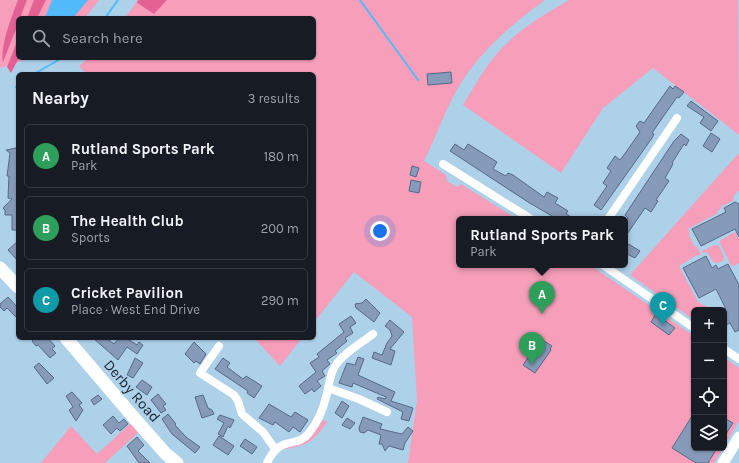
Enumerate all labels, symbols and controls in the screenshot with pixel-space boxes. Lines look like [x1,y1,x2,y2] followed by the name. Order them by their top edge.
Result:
[16,16,316,60] search box
[30,27,52,49] icon: search
[62,29,143,47] text: Search here
[32,88,89,108] text: Nearby
[248,91,300,106] text: 3 results
[71,140,215,158] text: Rutland Sports Park
[42,149,50,164] text: A
[264,149,299,164] text: 180 m
[71,158,97,173] text: Park
[71,212,184,230] text: The Health Club
[456,216,628,268] popup
[42,221,50,236] text: B
[261,221,299,236] text: 200 m
[370,221,390,241] your location
[470,226,614,244] text: Rutland Sports Park
[71,230,110,245] text: Sports
[470,244,497,259] text: Park
[529,281,555,314] pin: A
[71,284,183,302] text: Cricket Pavilion
[650,292,676,325] pin: C
[42,293,50,308] text: C
[261,293,299,308] text: 290 m
[71,302,200,317] text: Place · West End Drive
[691,307,727,451] map controls
[691,307,727,343] button: +
[519,332,545,365] pin: B
[691,343,727,379] button: −
[100,356,164,426] street label: Derby Road
[691,379,727,415] button: locate
[691,415,727,451] button: layers

